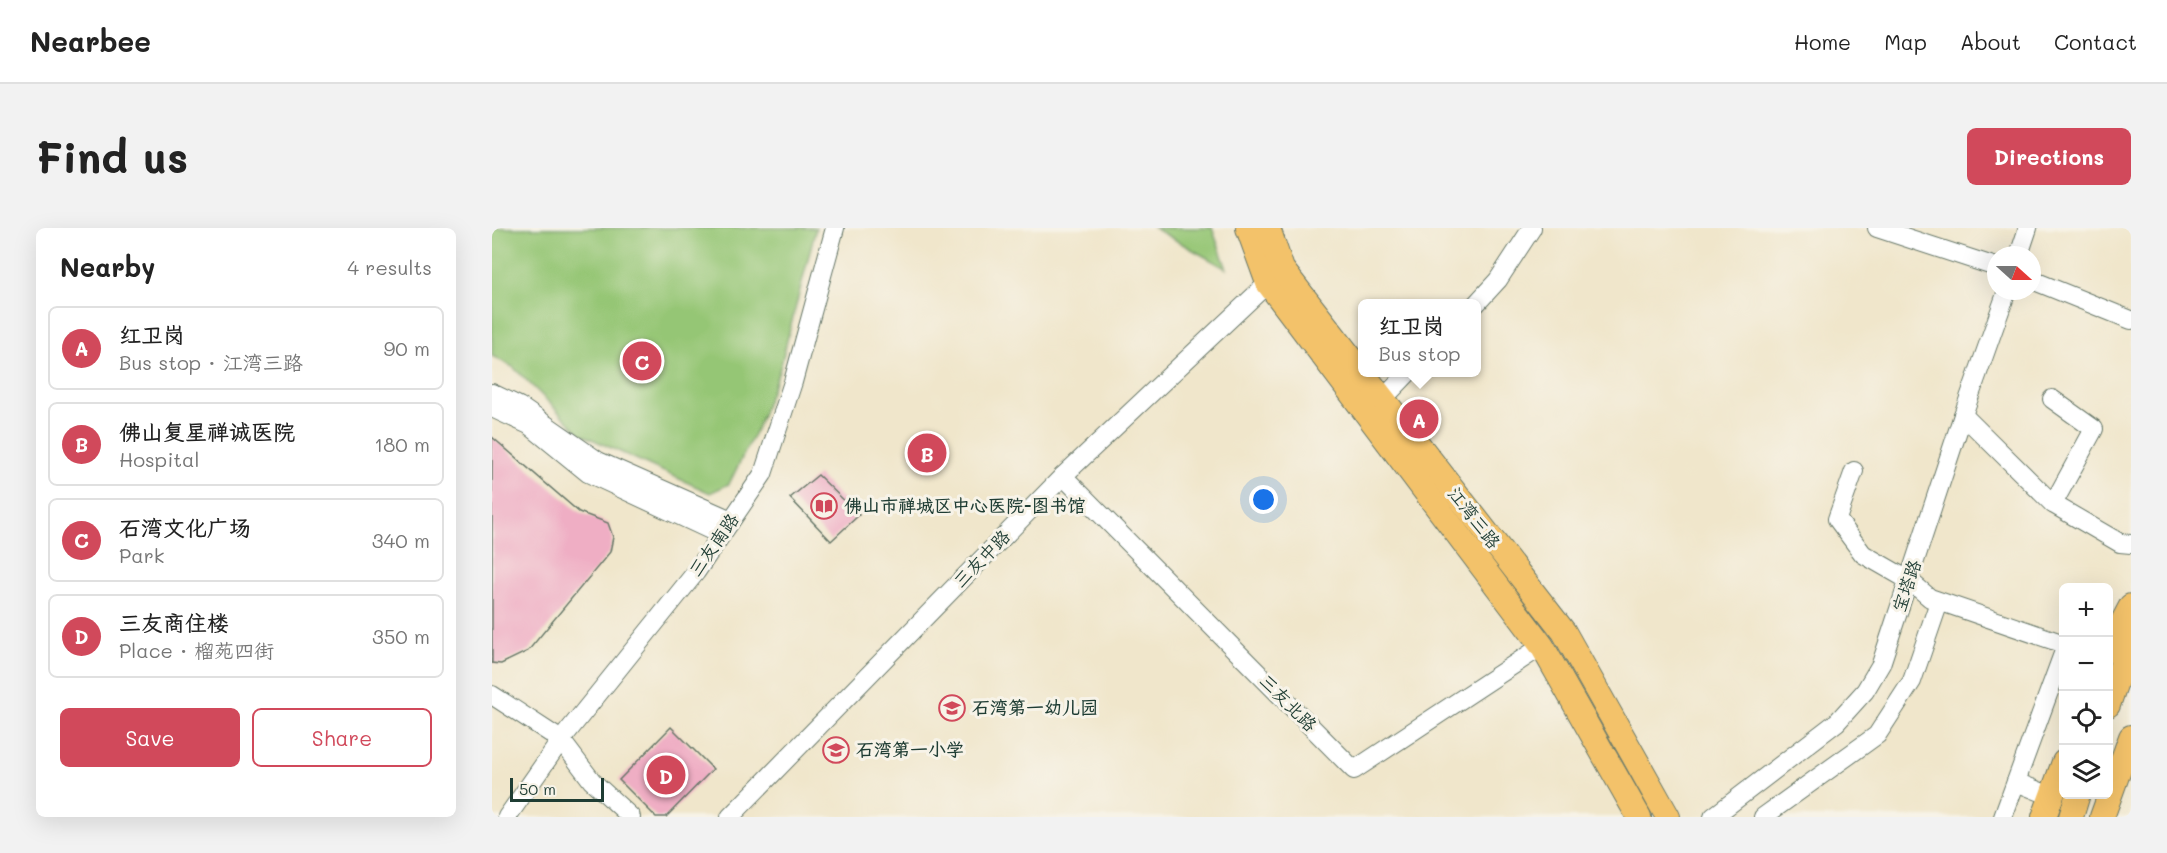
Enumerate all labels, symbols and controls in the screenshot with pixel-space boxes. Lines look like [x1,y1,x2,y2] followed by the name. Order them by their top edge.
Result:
[30,23,151,59] text: Nearbee
[1794,28,1851,55] text: Home
[1884,28,1927,55] text: Map
[1960,28,2021,55] text: About
[2054,28,2137,55] text: Contact
[1967,128,2131,185] button: Directions
[36,129,188,184] text: Find us
[1987,246,2041,300] north arrow
[60,250,155,284] text: Nearby
[347,254,432,280] text: 4 results
[1358,299,1481,377] popup
[1378,311,1444,340] text: 红卫岗
[119,320,185,349] text: 红卫岗
[75,335,88,361] text: A
[384,335,430,361] text: 90 m
[622,338,662,384] pin: C
[1378,340,1461,366] text: Bus stop
[119,349,303,375] text: Bus stop · 江湾三路
[1400,396,1438,441] pin: A
[119,417,295,446] text: 佛山复星禅诚医院
[908,430,946,476] pin: B
[75,431,88,457] text: B
[374,431,430,457] text: 180 m
[119,446,200,472] text: Hospital
[1443,482,1506,553] street label: 江湾三路
[1249,485,1278,514] your location
[809,491,839,521] library icon: 佛山市禅城区中心医院-图书馆
[844,493,1086,517] place label: 佛山市禅城区中心医院-图书馆
[683,508,744,581] street label: 三友南路
[119,513,251,542] text: 石湾文化广场
[948,524,1015,593] street label: 三友中路
[74,527,89,553] text: C
[372,527,430,553] text: 340 m
[119,542,164,568] text: Park
[1886,556,1926,615] street label: 宝塔路
[2059,583,2113,799] map controls
[2059,583,2113,637] button: +
[119,608,229,637] text: 三友商住楼
[74,623,89,649] text: D
[372,623,430,649] text: 350 m
[119,637,274,663] text: Place · 榴苑四街
[2059,637,2113,691] button: −
[1255,668,1323,736] street label: 三友北路
[2059,691,2113,745] button: locate
[937,693,967,723] school or university icon: 石湾第一幼儿园
[972,695,1098,719] place label: 石湾第一幼儿园
[60,708,240,767] button: Save
[252,708,432,767] button: Share
[821,735,851,765] school or university icon: 石湾第一小学
[856,737,964,761] place label: 石湾第一小学
[2059,745,2113,799] button: layers
[646,752,686,798] pin: D
[510,775,604,802] scale bar
[519,778,556,799] text: 50 m

